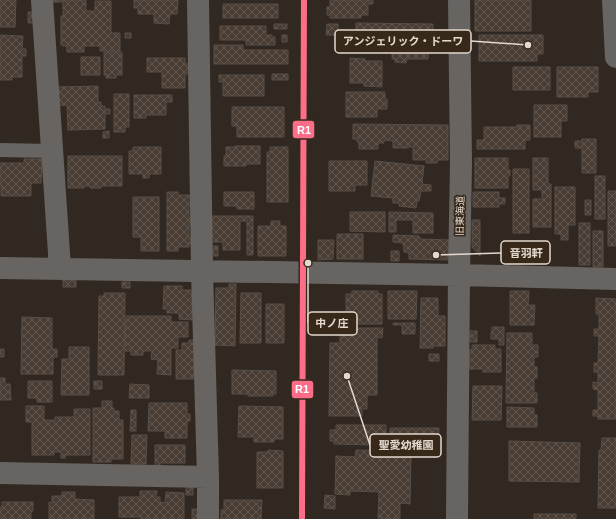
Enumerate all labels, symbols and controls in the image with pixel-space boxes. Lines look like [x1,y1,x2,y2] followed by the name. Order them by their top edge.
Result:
[335,30,471,53] callout: アンジェリック・ドーワ
[343,35,463,47] text: アンジェリック・ドーワ
[292,120,315,139] line badge: R1
[297,124,311,136] text: R1
[454,196,466,236] street label: 旧東海道
[501,241,550,264] callout: 音羽軒
[510,247,543,259] text: 音羽軒
[308,312,357,335] callout: 中ノ庄
[316,317,349,329] text: 中ノ庄
[291,380,314,399] line badge: R1
[295,383,309,395] text: R1
[370,434,441,457] callout: 聖愛幼稚園
[379,439,434,451] text: 聖愛幼稚園

